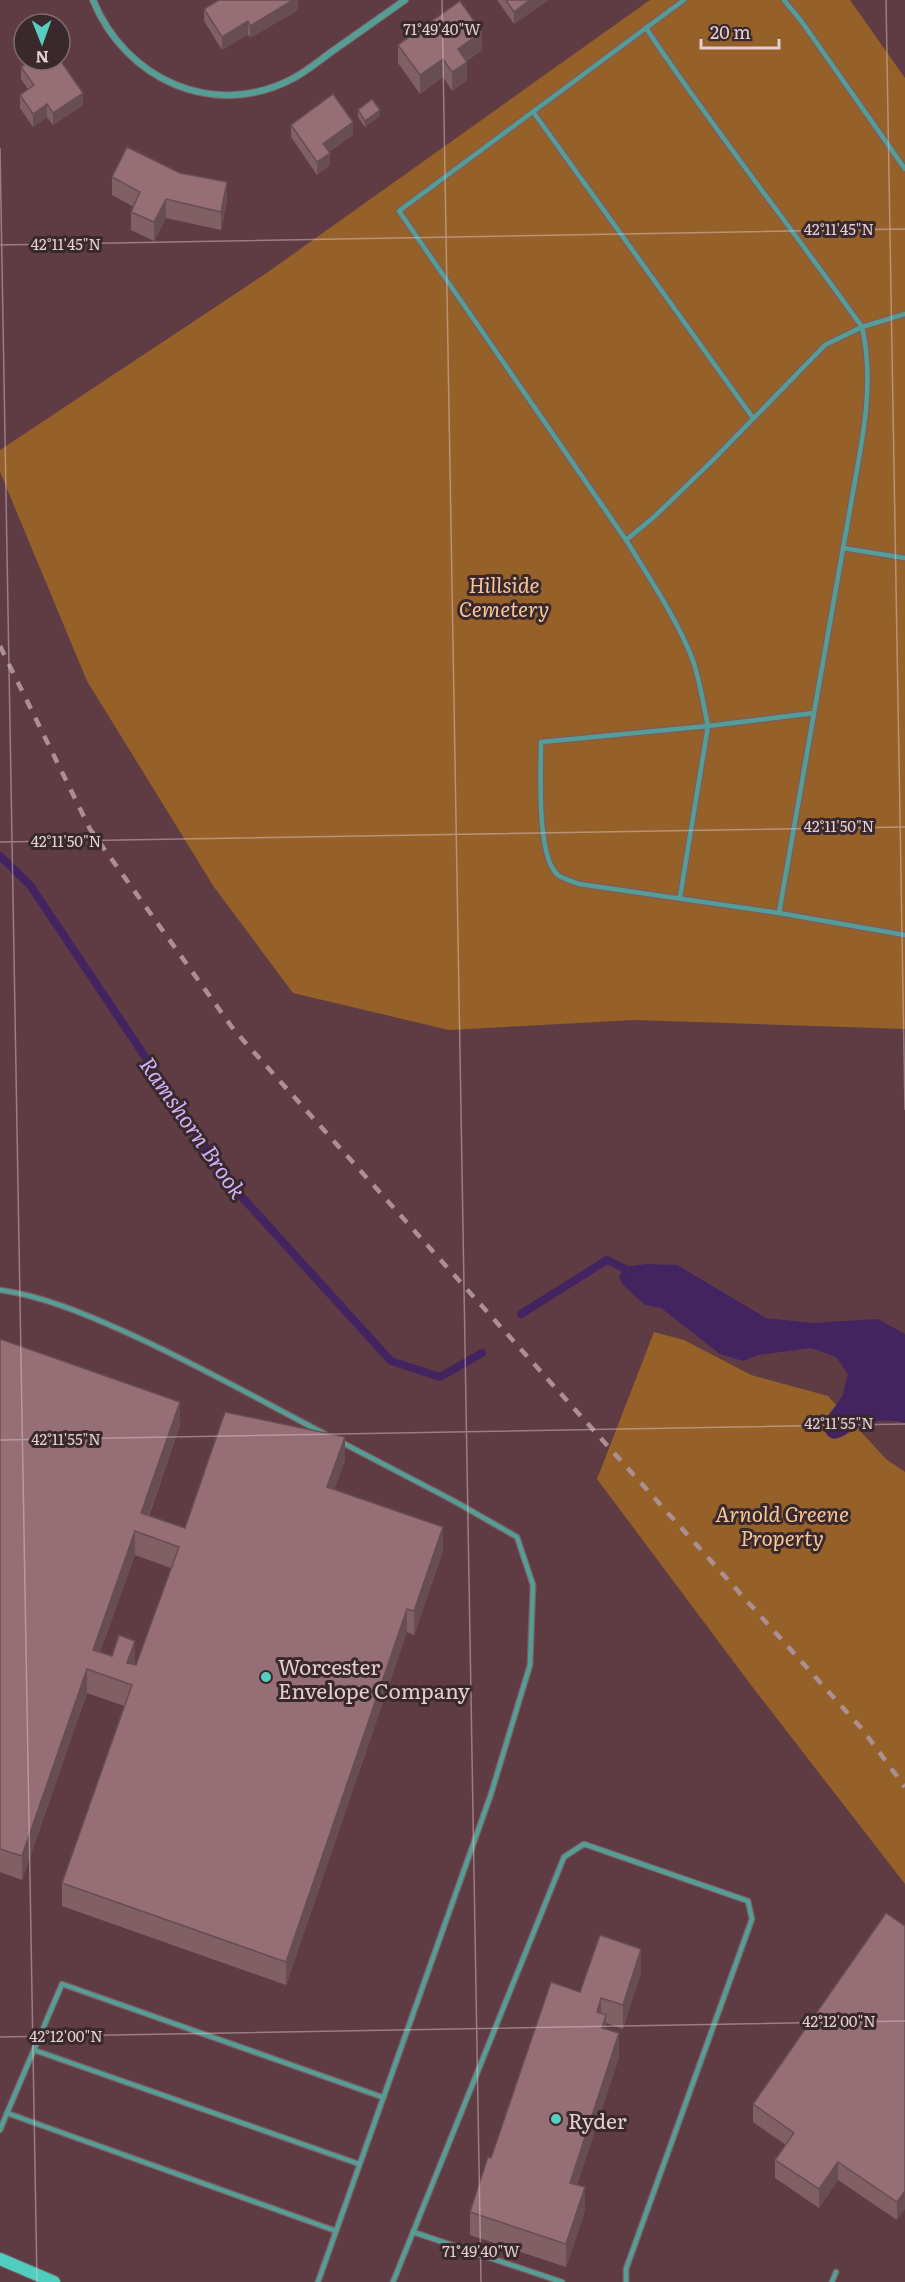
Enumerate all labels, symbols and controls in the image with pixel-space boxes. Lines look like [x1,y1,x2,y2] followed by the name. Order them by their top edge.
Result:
[12,12,72,72] north arrow
[701,12,779,50] scale bar
[403,17,481,40] text: 71°49'40"W
[710,18,751,45] text: 20 m
[35,46,49,70] text: N
[804,217,874,240] text: 42°11'45"N
[31,232,101,255] text: 42°11'45"N
[459,568,549,623] park label: Hillside Cemetery
[804,814,874,837] text: 42°11'50"N
[31,829,101,852] text: 42°11'50"N
[133,1049,255,1205] water label: Ramshorn Brook
[804,1411,874,1434] text: 42°11'55"N
[31,1427,101,1450] text: 42°11'55"N
[715,1497,849,1552] park label: Arnold Greene Property
[278,1650,471,1705] place label: Worcester Envelope Company
[259,1670,273,1684] marker: Worcester Envelope Company
[802,2009,876,2032] text: 42°12'00"N
[29,2024,103,2047] text: 42°12'00"N
[568,2104,627,2135] place label: Ryder
[549,2112,563,2126] marker: Ryder
[442,2239,520,2262] text: 71°49'40"W

